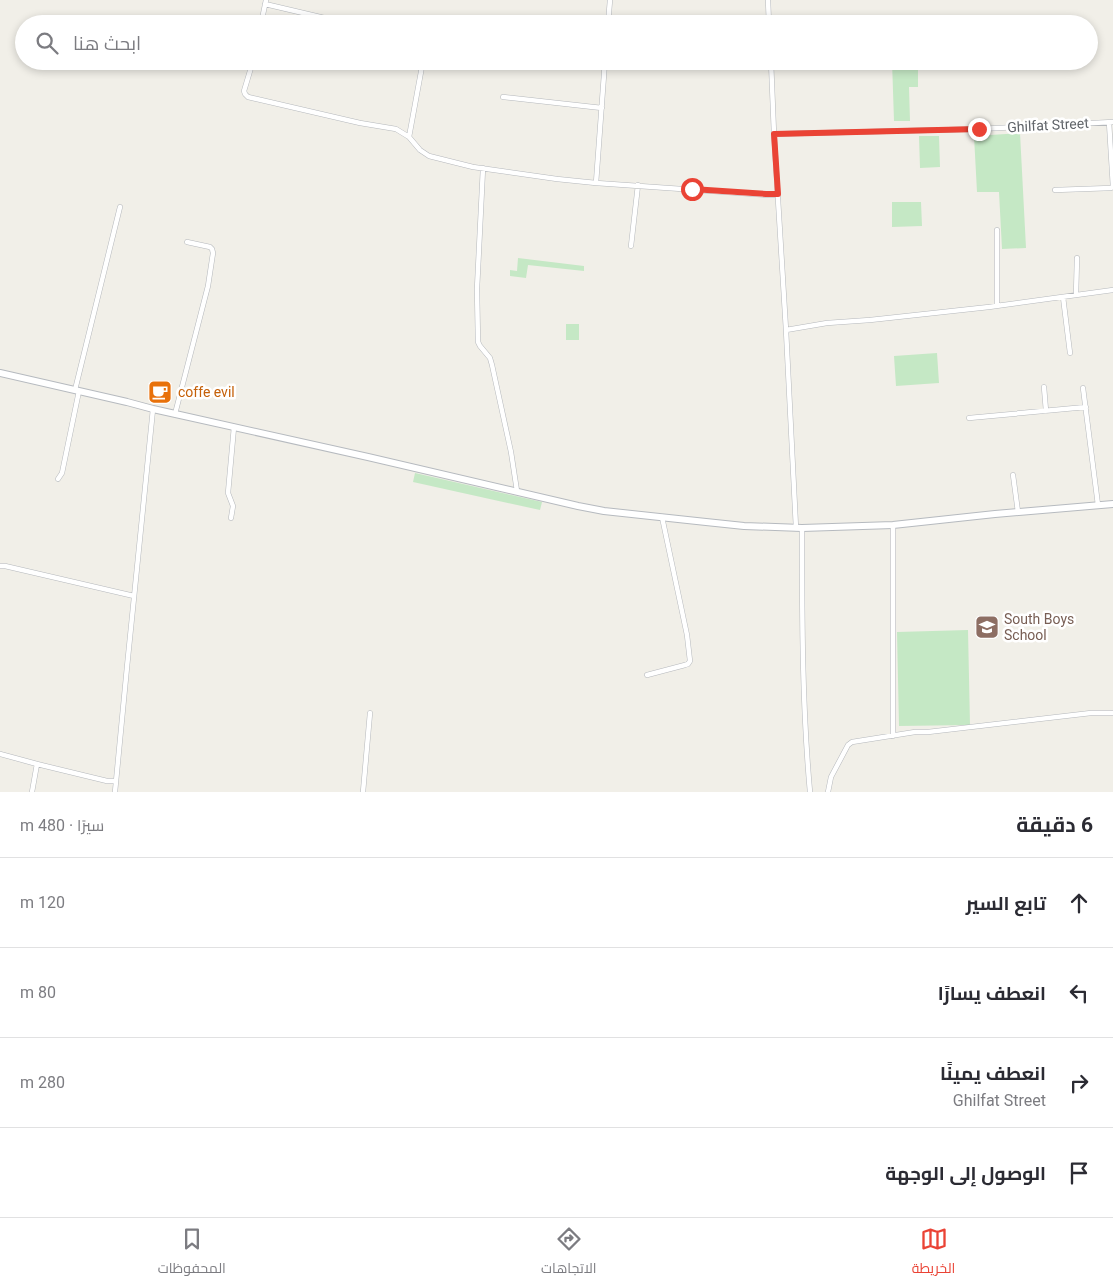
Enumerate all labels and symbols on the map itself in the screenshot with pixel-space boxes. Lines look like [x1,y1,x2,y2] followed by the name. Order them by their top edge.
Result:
[1007,115,1090,135] street label: Ghilfat Street
[968,118,991,141] route end
[681,178,704,201] route start
[147,379,173,405] cafe icon: coffe evil
[178,384,235,400] place label: coffe evil
[1004,611,1074,643] place label: South Boys School
[974,614,1000,640] school or university icon: South Boys School

